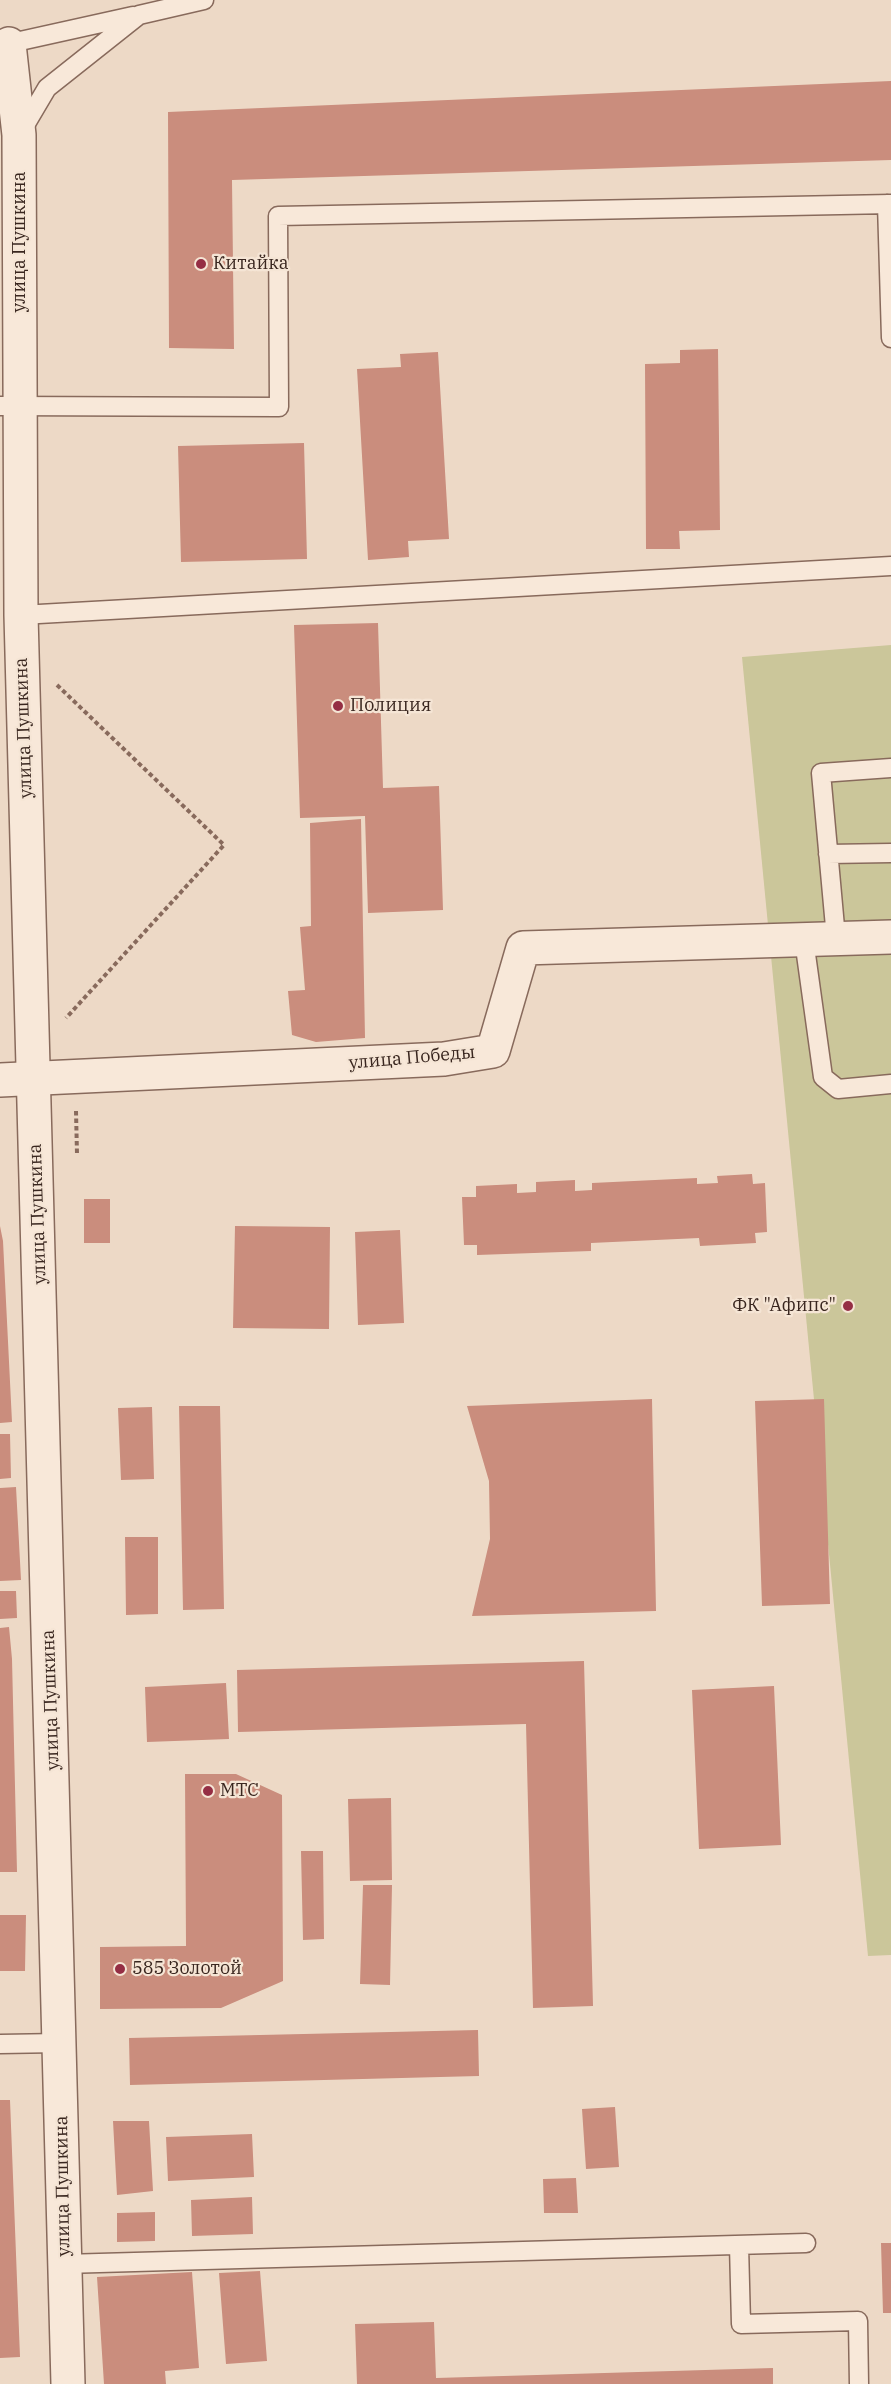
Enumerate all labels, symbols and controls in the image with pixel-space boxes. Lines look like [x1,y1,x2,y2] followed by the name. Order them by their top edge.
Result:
[9,171,31,313] street label: улица Пушкина
[213,253,289,275] place label: Китайка
[194,257,208,271] marker: Китайка
[11,657,37,799] street label: улица Пушкина
[350,695,431,717] place label: Полиция
[331,699,345,713] marker: Полиция
[348,1042,476,1074] street label: улица Победы
[25,1143,51,1285] street label: улица Пушкина
[732,1295,836,1317] place label: ФК "Афипс"
[841,1299,855,1313] marker: ФК "Афипс"
[38,1629,64,1771] street label: улица Пушкина
[220,1780,259,1802] place label: МТС
[201,1784,215,1798] marker: МТС
[132,1958,242,1980] place label: 585 Золотой
[113,1962,127,1976] marker: 585 Золотой
[51,2115,75,2257] street label: улица Пушкина

